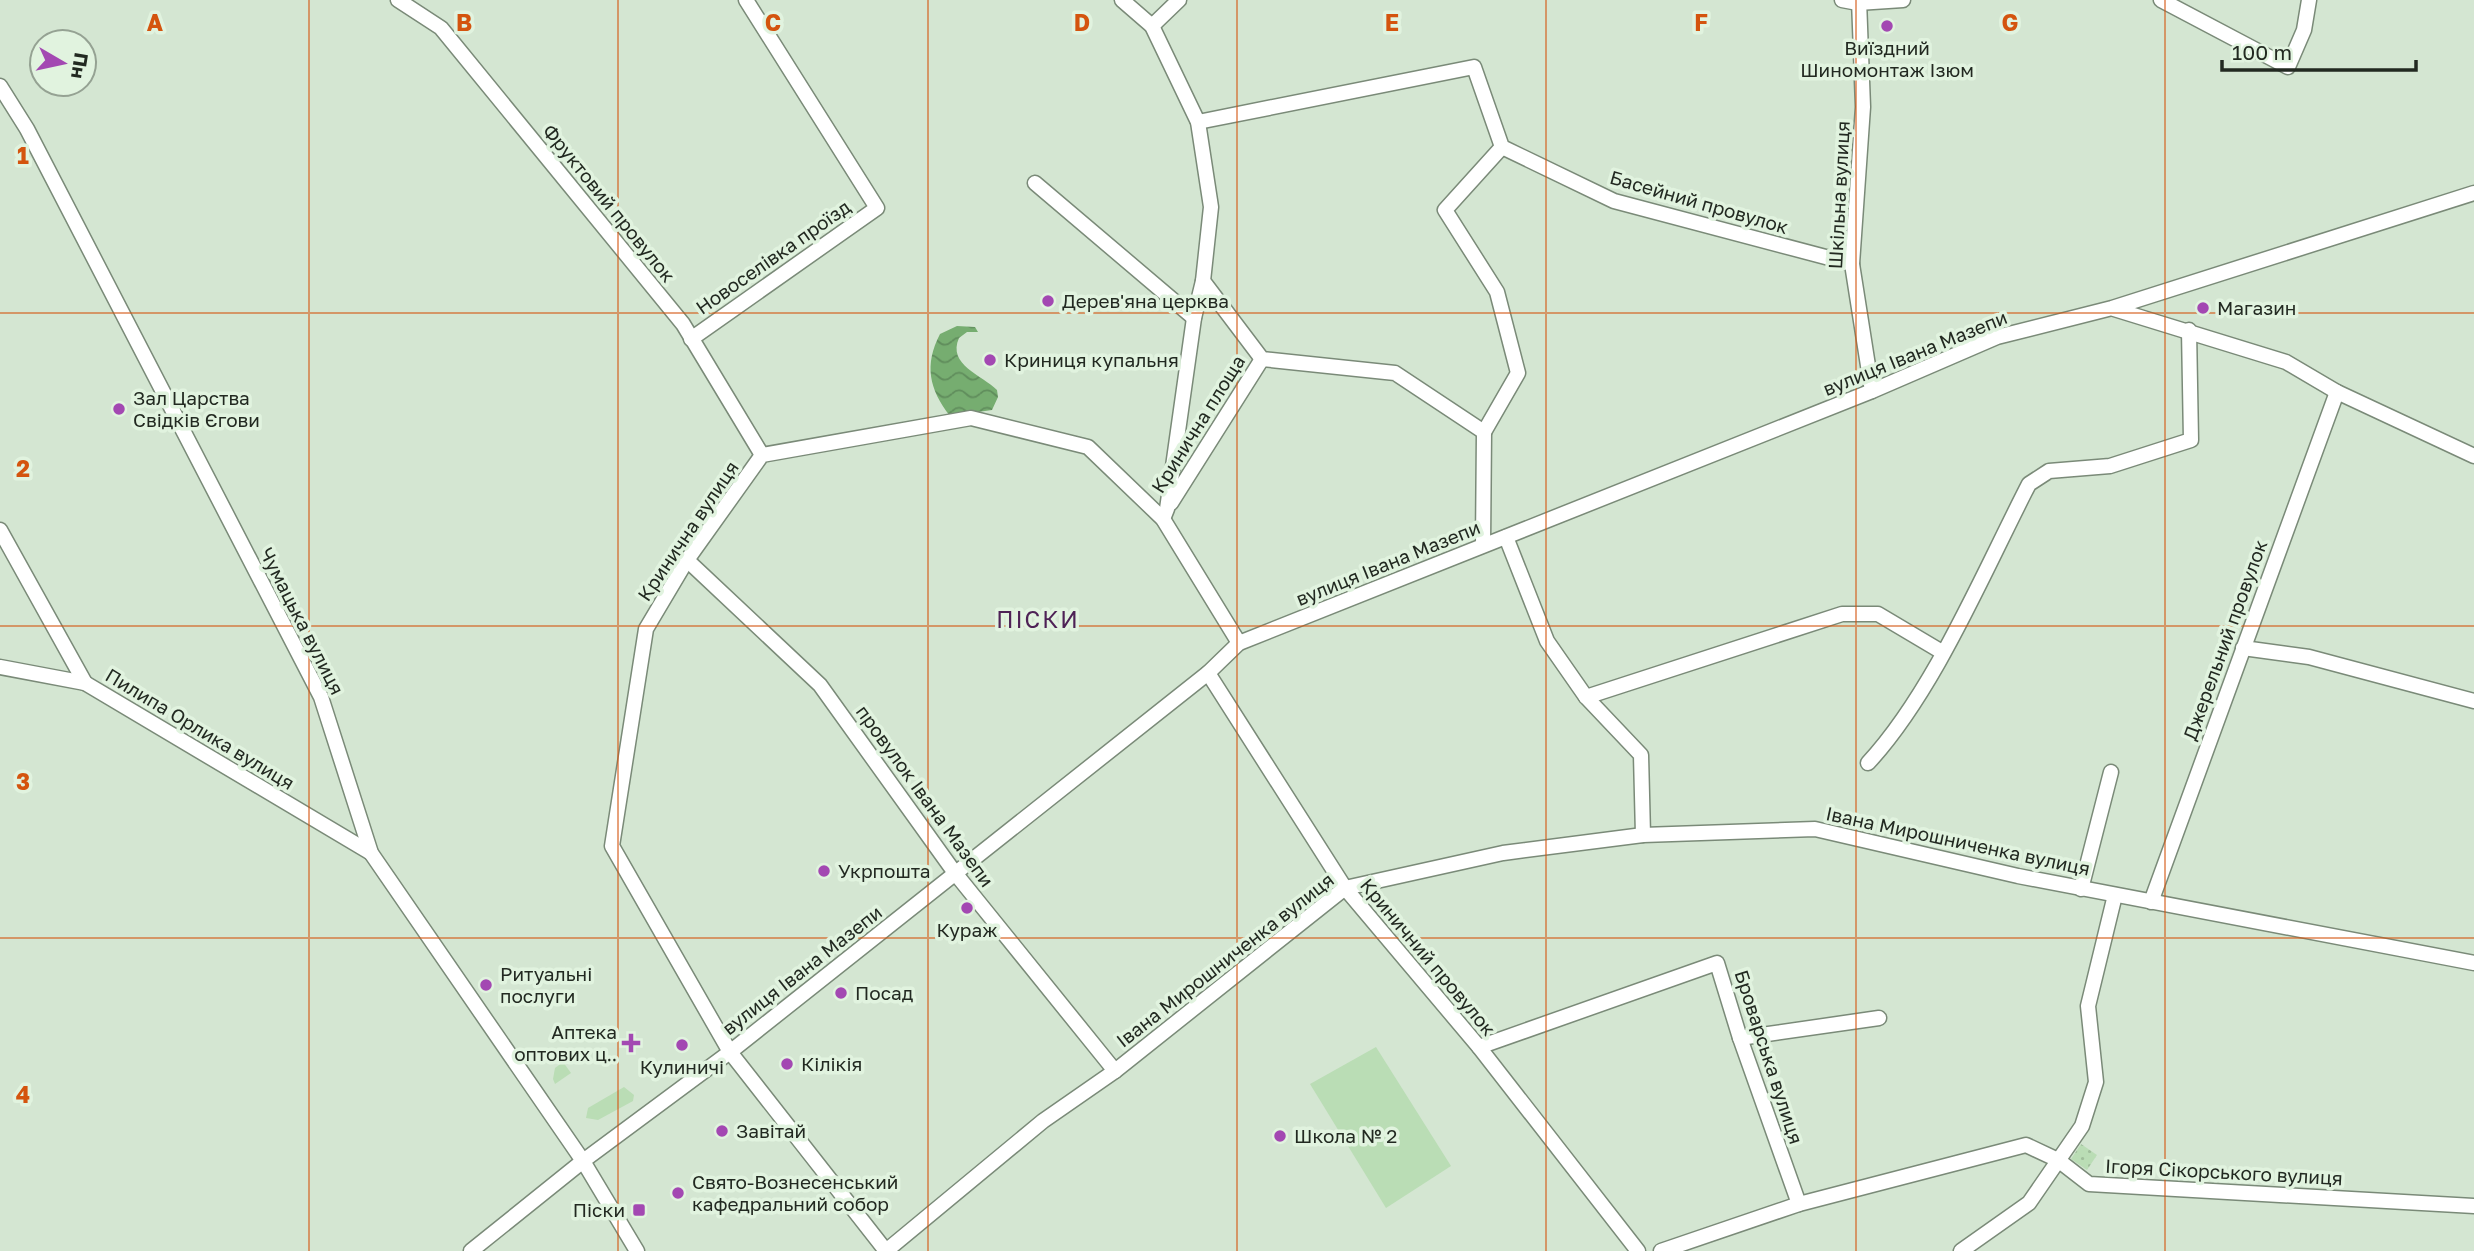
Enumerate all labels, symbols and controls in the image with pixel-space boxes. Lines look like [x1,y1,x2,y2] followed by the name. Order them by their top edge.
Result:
[147,8,164,36] text: A
[456,8,472,36] text: B
[765,8,781,36] text: C
[1074,8,1090,36] text: D
[1385,8,1399,36] text: E
[1694,8,1708,36] text: F
[2002,8,2018,36] text: G
[1879,18,1895,34] marker: Виїздний Шиномонтаж Ізюм
[28,28,98,98] north arrow
[2222,28,2416,72] scale bar
[1800,36,1974,81] place label: Виїздний Шиномонтаж Ізюм
[2232,39,2292,65] text: 100 m
[67,51,94,80] text: Пн
[538,119,680,287] street label: Фруктовий провулок
[1823,120,1854,270] street label: Шкільна вулиця
[17,141,29,169] text: 1
[1607,165,1791,238] street label: Басейний провулок
[691,194,855,319] street label: Новоселівка проїзд
[1062,289,1229,312] place label: Дерев'яна церква
[1040,293,1056,309] marker: Дерев'яна церква
[2217,296,2296,319] place label: Магазин
[2195,300,2211,316] marker: Магазин
[1819,305,2010,400] street label: вулиця Івана Мазепи
[1004,348,1179,371] place label: Криниця купальня
[1146,351,1249,497] street label: Кринична площа
[982,352,998,368] marker: Криниця купальня
[133,386,260,431] place label: Зал Царства Свідків Єгови
[111,401,127,417] marker: Зал Царства Свідків Єгови
[16,454,30,482] text: 2
[632,457,743,605] street label: Кринична вулиця
[1292,515,1483,610] street label: вулиця Івана Мазепи
[2178,536,2272,743] street label: Джерельний провулок
[255,543,349,698] street label: Чумацька вулиця
[996,605,1080,633] district label: ПІСКИ
[102,663,299,794] street label: Пилипа Орлика вулиця
[852,700,999,891] street label: провулок Івана Мазепи
[16,767,30,795] text: 3
[1824,801,2092,880] street label: Івана Мирошниченка вулиця
[838,859,930,882] place label: Укрпошта
[816,863,832,879] marker: Укрпошта
[1111,868,1338,1052] street label: Івана Мирошниченка вулиця
[1356,873,1501,1040] street label: Криничний провулок
[717,900,886,1039] street label: вулиця Івана Мазепи
[959,900,975,916] marker: Кураж
[937,918,997,941] place label: Кураж
[500,962,592,1007] place label: Ритуальні послуги
[1730,967,1808,1147] street label: Броварська вулиця
[478,977,494,993] marker: Ритуальні послуги
[855,981,914,1004] place label: Посад
[833,985,849,1001] marker: Посад
[514,1020,617,1065] place label: Аптека оптових ц‥
[623,1035,639,1051] marker: Аптека оптових ц‥
[674,1037,690,1053] marker: Кулиничі
[801,1052,862,1075] place label: Кілікія
[640,1055,724,1078] place label: Кулиничі
[779,1056,795,1072] marker: Кілікія
[16,1080,30,1108] text: 4
[736,1119,806,1142] place label: Завітай
[714,1123,730,1139] marker: Завітай
[1294,1124,1397,1147] place label: Школа № 2
[1272,1128,1288,1144] marker: Школа № 2
[2105,1154,2343,1189] street label: Ігоря Сікорського вулиця
[692,1170,898,1215] place label: Свято-Вознесенський кафедральний собор
[670,1185,686,1201] marker: Свято-Вознесенський кафедральний собор
[573,1198,625,1221] place label: Піски
[631,1202,647,1218] marker: Піски

